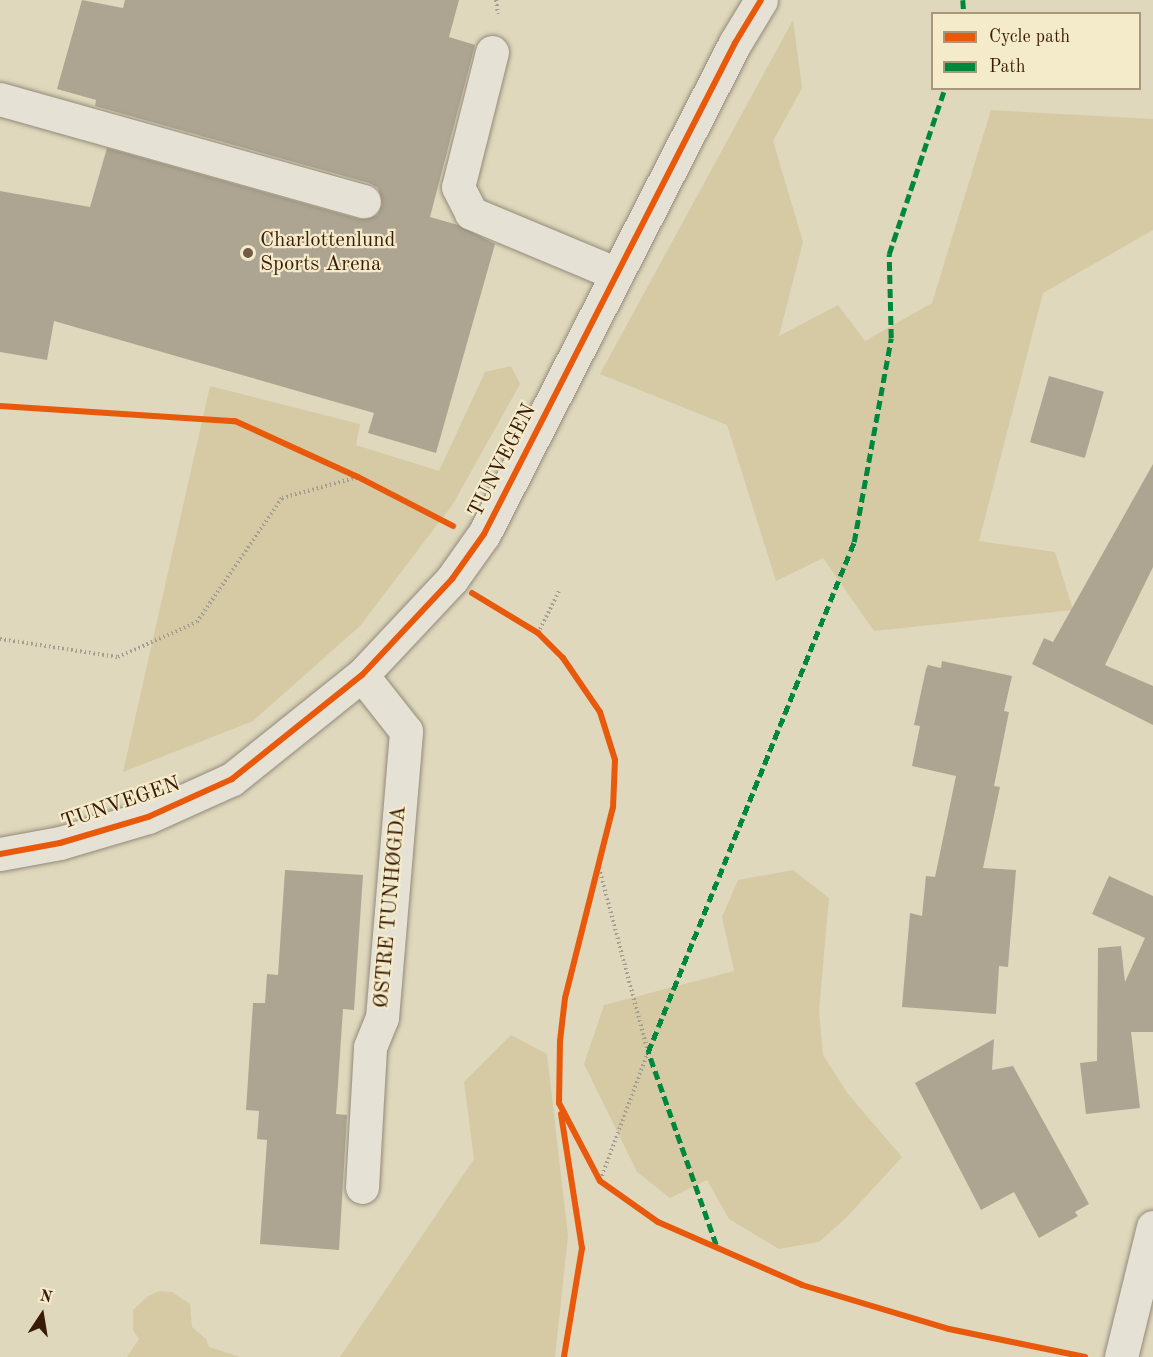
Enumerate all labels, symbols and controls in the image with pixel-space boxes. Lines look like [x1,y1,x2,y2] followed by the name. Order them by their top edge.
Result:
[931,12,1141,90] legend
[989,28,1070,46] text: Cycle path
[989,58,1025,76] text: Path
[260,228,395,278] place label: Charlottenlund Sports Arena
[241,246,255,260] marker: Charlottenlund Sports Arena
[464,400,542,522] street label: TUNVEGEN
[58,772,184,836] street label: TUNVEGEN
[370,805,412,1009] street label: ØSTRE TUNHØGDA
[12,1285,72,1345] north arrow
[38,1288,53,1306] text: N

